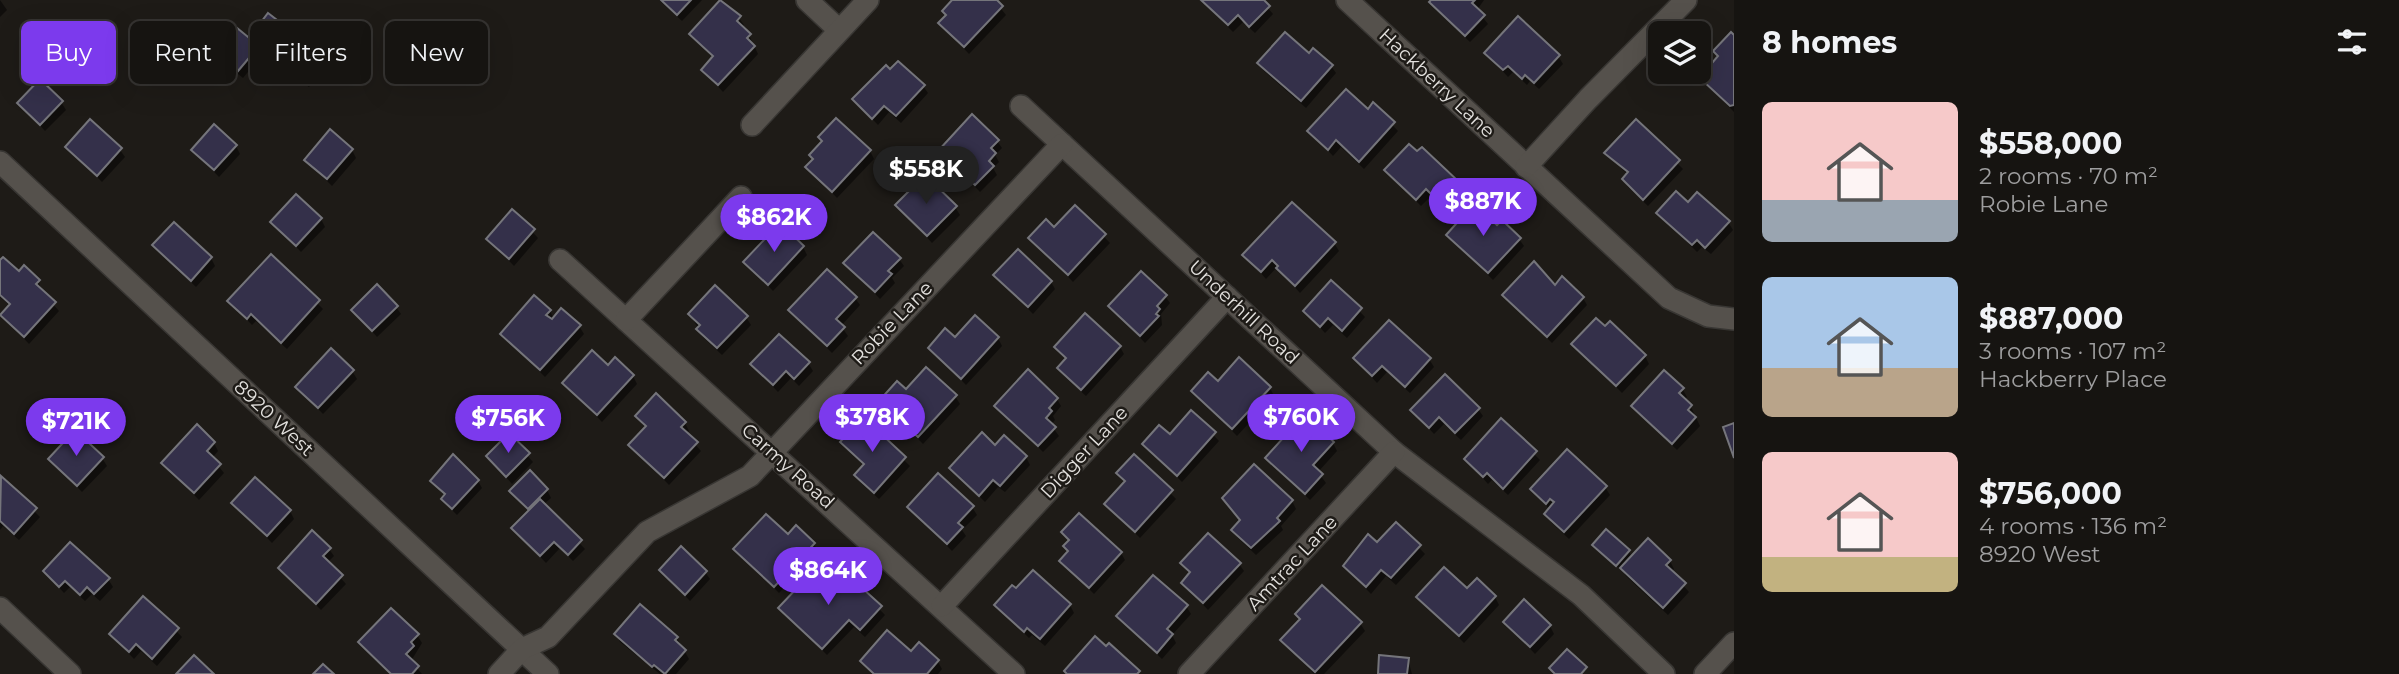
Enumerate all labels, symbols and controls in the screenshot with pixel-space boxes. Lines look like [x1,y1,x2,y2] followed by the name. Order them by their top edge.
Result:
[21,21,116,84] chip: Buy
[130,21,236,84] chip: Rent
[250,21,371,84] chip: Filters
[385,21,488,84] chip: New
[1648,21,1711,84] map controls
[1648,21,1711,84] button: layers
[1374,23,1500,143] street label: Hackberry Lane
[2333,23,2371,61] icon: filters
[1762,24,1897,61] text: 8 homes
[1979,125,2122,162] text: $558,000
[1818,130,1902,214] icon: home
[877,146,975,206] pin: $558K
[889,155,963,183] text: $558K
[1979,162,2158,190] text: 2 rooms · 70 m²
[1434,178,1532,238] pin: $887K
[1445,187,1521,215] text: $887K
[1979,190,2108,218] text: Robie Lane
[725,194,823,254] pin: $862K
[736,203,812,231] text: $862K
[1184,255,1304,369] street label: Underhill Road
[847,277,937,369] street label: Robie Lane
[1979,300,2123,337] text: $887,000
[1818,305,1902,389] icon: home
[1979,337,2166,365] text: 3 rooms · 107 m²
[1979,365,2167,393] text: Hackberry Place
[229,375,319,461] street label: 8920 West
[823,394,921,454] pin: $378K
[1252,394,1350,454] pin: $760K
[459,396,557,455] pin: $756K
[27,398,125,458] pin: $721K
[1035,401,1133,503] street label: Digger Lane
[835,403,909,431] text: $378K
[1263,403,1339,431] text: $760K
[471,404,545,432] text: $756K
[42,407,110,435] text: $721K
[737,418,839,514] street label: Carmy Road
[1979,475,2122,512] text: $756,000
[1818,480,1902,564] icon: home
[1242,511,1342,615] street label: Amtrac Lane
[1979,512,2167,540] text: 4 rooms · 136 m²
[1979,540,2101,568] text: 8920 West
[779,548,877,607] pin: $864K
[789,556,867,584] text: $864K

